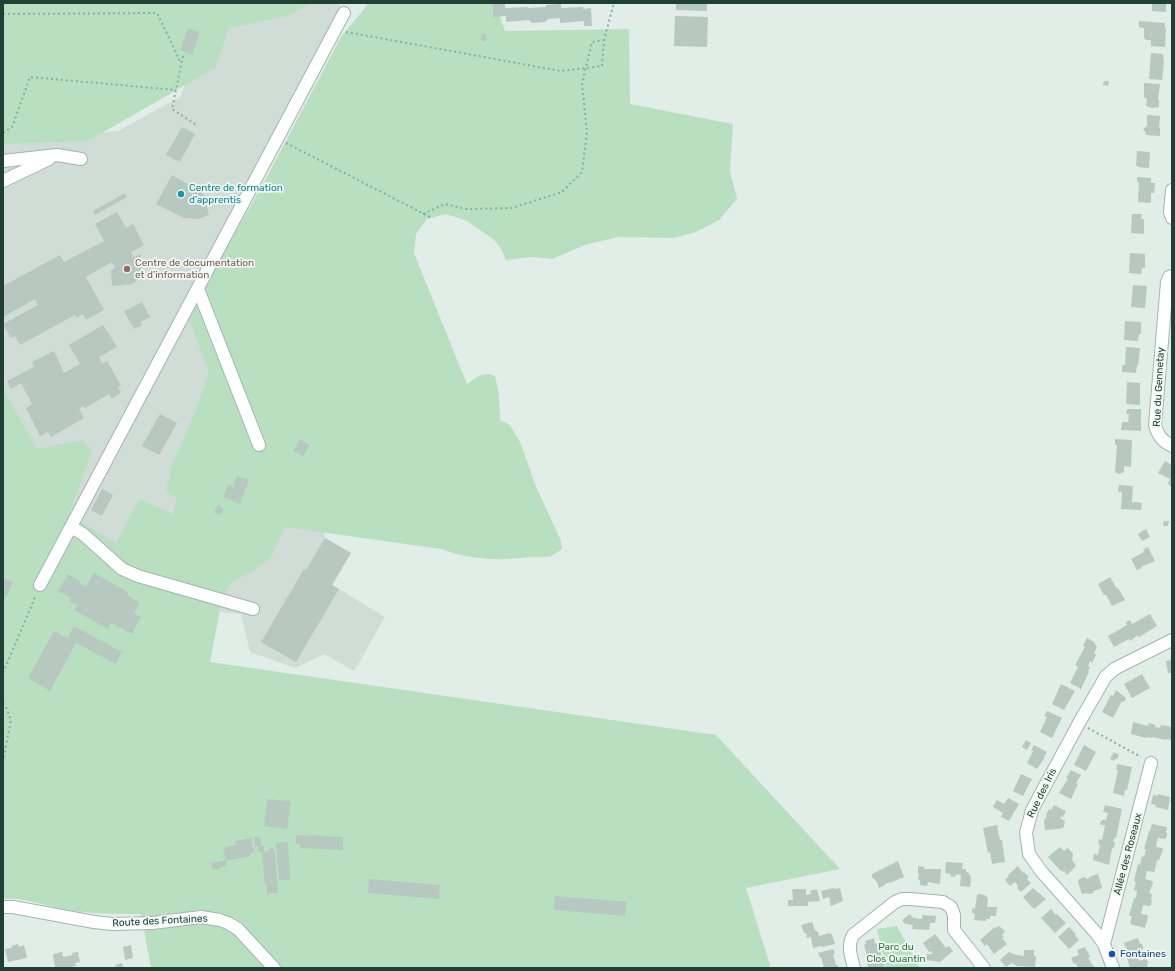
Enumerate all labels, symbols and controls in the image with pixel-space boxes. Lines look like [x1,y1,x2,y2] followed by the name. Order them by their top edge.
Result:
[189,182,283,206] place label: Centre de formation d'apprentis
[176,189,186,199] marker: Centre de formation d'apprentis
[135,257,254,280] place label: Centre de documentation et d’information
[122,264,132,274] marker: Centre de documentation et d’information
[1151,347,1167,427] street label: Rue du Gennetay
[1025,766,1059,820] street label: Rue des Iris
[1111,812,1145,896] street label: Allée des Roseaux
[112,913,208,929] street label: Route des Fontaines
[866,941,926,964] park label: Parc du Clos Quantin
[1120,948,1166,960] place label: Fontaines
[1107,949,1117,959] marker: Fontaines

